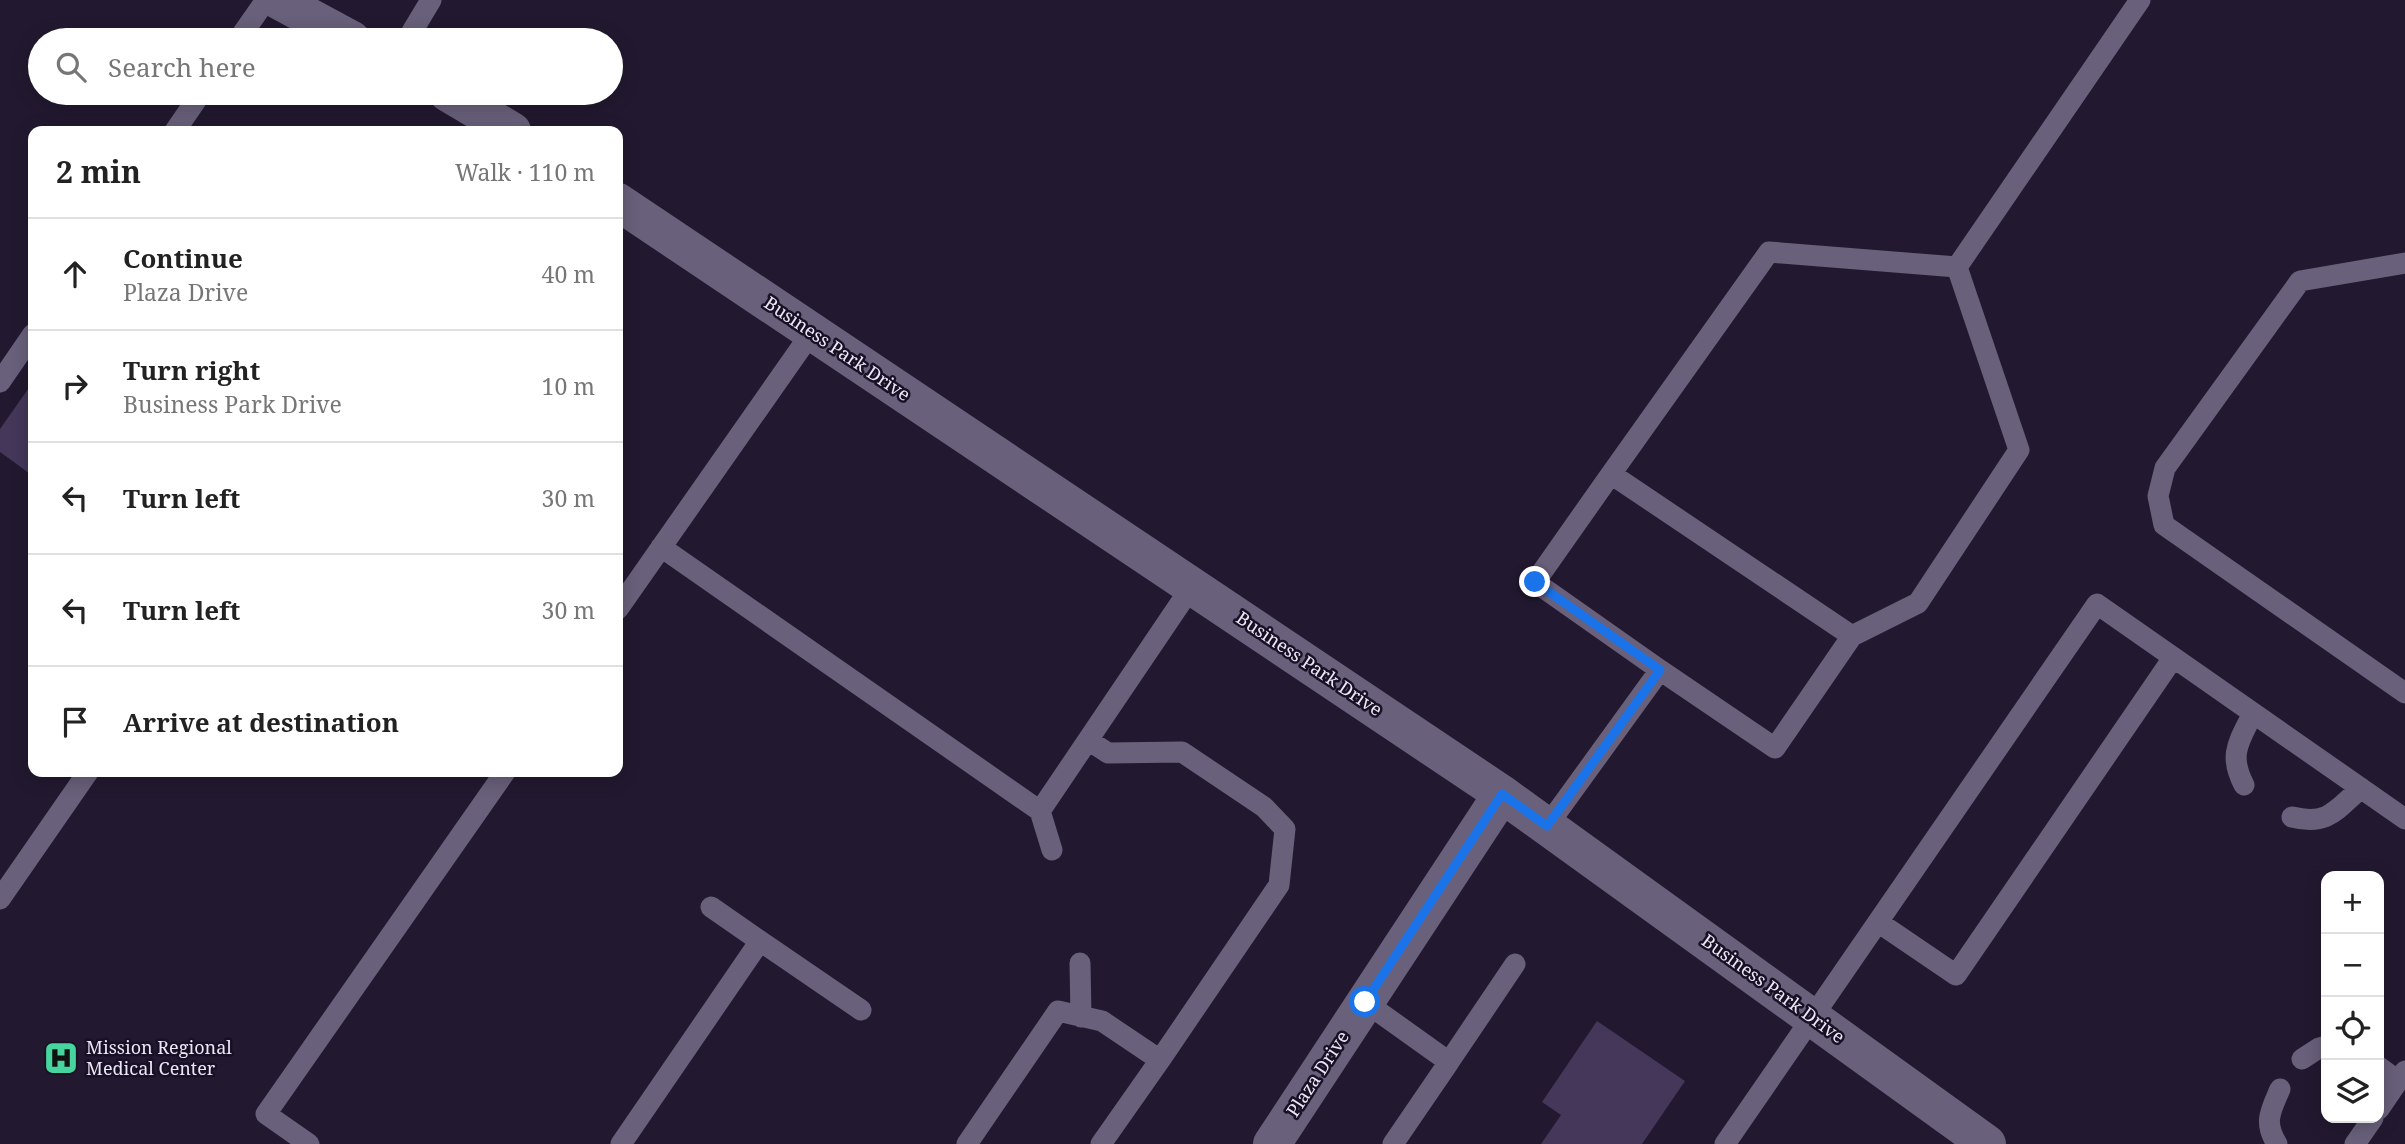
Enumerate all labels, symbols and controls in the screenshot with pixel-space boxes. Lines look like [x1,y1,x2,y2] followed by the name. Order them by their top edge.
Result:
[28,28,623,105] search box
[52,48,90,86] icon: search
[108,49,256,85] text: Search here
[56,151,141,192] text: 2 min
[455,156,595,188] text: Walk · 110 m
[123,240,243,276] text: Continue
[56,255,94,293] icon: ahead
[542,258,595,290] text: 40 m
[123,276,248,308] text: Plaza Drive
[760,290,915,406] street label: Business Park Drive
[123,352,260,388] text: Turn right
[56,367,94,405] icon: right
[542,370,595,402] text: 10 m
[123,388,342,420] text: Business Park Drive
[56,479,94,517] icon: left
[123,480,240,516] text: Turn left
[542,482,595,514] text: 30 m
[1519,566,1550,597] route end
[56,591,94,629] icon: left
[123,592,240,628] text: Turn left
[542,594,595,626] text: 30 m
[1232,605,1387,721] street label: Business Park Drive
[56,703,94,741] icon: arrive
[123,704,399,740] text: Arrive at destination
[2321,871,2384,1123] map controls
[2321,871,2384,934] button: +
[1697,928,1850,1048] street label: Business Park Drive
[2321,934,2384,997] button: −
[1349,986,1380,1017] route start
[2321,997,2384,1060] button: locate
[1280,1026,1354,1121] street label: Plaza Drive
[86,1035,232,1080] place label: Mission Regional Medical Center
[42,1039,80,1077] hospital icon: Mission Regional Medical Center
[2321,1060,2384,1123] button: layers

